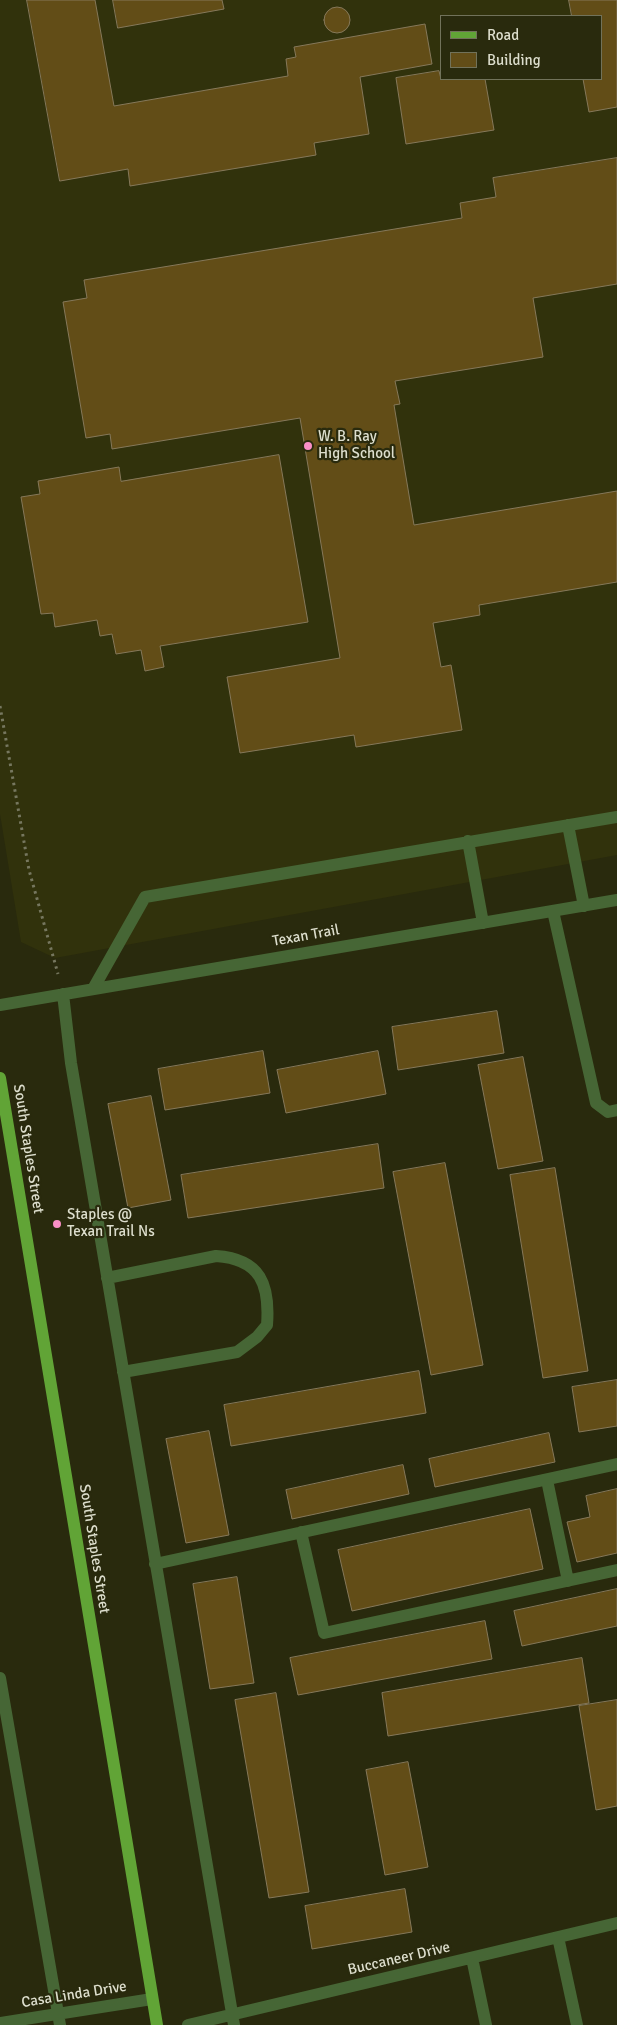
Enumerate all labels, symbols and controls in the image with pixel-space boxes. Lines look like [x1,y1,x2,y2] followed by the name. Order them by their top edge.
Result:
[440,15,602,80] legend
[487,26,519,44] text: Road
[487,51,541,69] text: Building
[318,428,395,463] place label: W. B. Ray High School
[302,440,314,452] marker: W. B. Ray High School
[271,921,341,951] street label: Texan Trail
[9,1083,47,1215] street label: South Staples Street
[67,1206,155,1241] place label: Staples @ Texan Trail Ns
[51,1218,63,1230] marker: Staples @ Texan Trail Ns
[75,1483,113,1615] street label: South Staples Street
[346,1938,452,1980] street label: Buccaneer Drive
[20,1978,128,2012] street label: Casa Linda Drive

